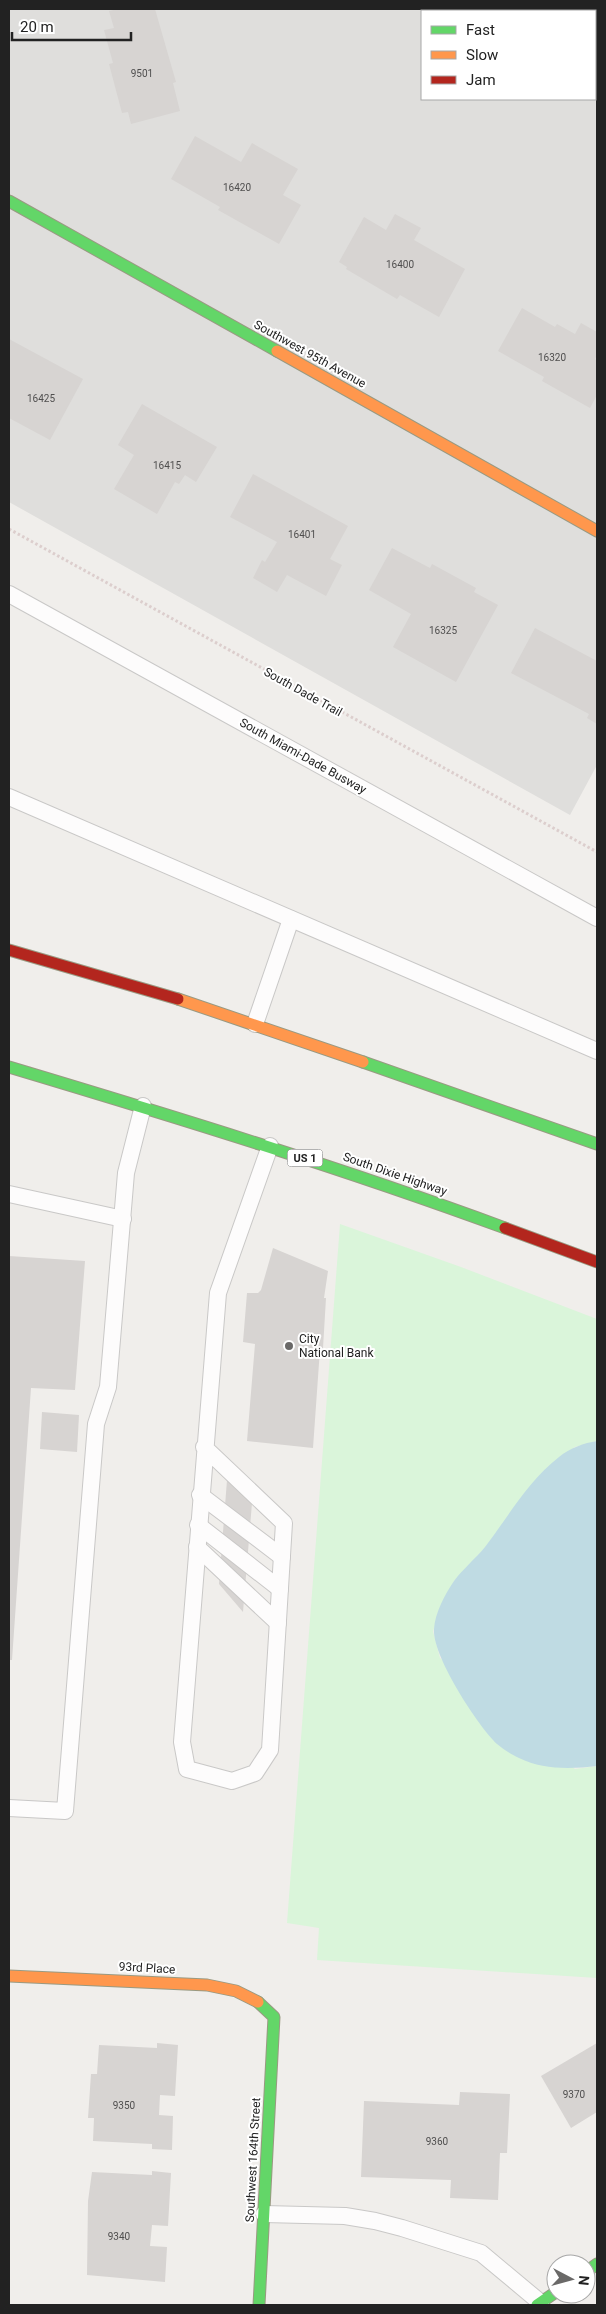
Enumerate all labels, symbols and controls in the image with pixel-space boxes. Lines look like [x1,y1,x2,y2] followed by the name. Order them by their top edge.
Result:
[12,10,131,42] scale bar
[421,10,596,100] legend
[20,18,54,36] text: 20 m
[466,21,495,39] text: Fast
[466,46,498,64] text: Slow
[131,68,153,79] house number: 9501
[466,71,496,89] text: Jam
[223,182,251,193] house number: 16420
[386,259,414,270] house number: 16400
[252,317,368,391] street label: Southwest 95th Avenue
[538,352,566,363] house number: 16320
[27,393,55,404] house number: 16425
[153,460,181,471] house number: 16415
[288,529,316,540] house number: 16401
[429,625,457,636] house number: 16325
[261,665,345,719] street label: South Dade Trail
[237,715,369,797] street label: South Miami-Dade Busway
[288,1150,322,1166] road number: US 1
[341,1150,449,1198] street label: South Dixie Highway
[299,1332,374,1360] place label: City National Bank
[283,1340,295,1352] marker: City National Bank
[118,1960,176,1976] street label: 93rd Place
[563,2089,586,2100] house number: 9370
[243,2097,263,2223] street label: Southwest 164th Street
[113,2100,136,2111] house number: 9350
[426,2136,449,2147] house number: 9360
[108,2231,131,2242] house number: 9340
[546,2254,596,2304] north arrow
[575,2275,592,2286] text: N

